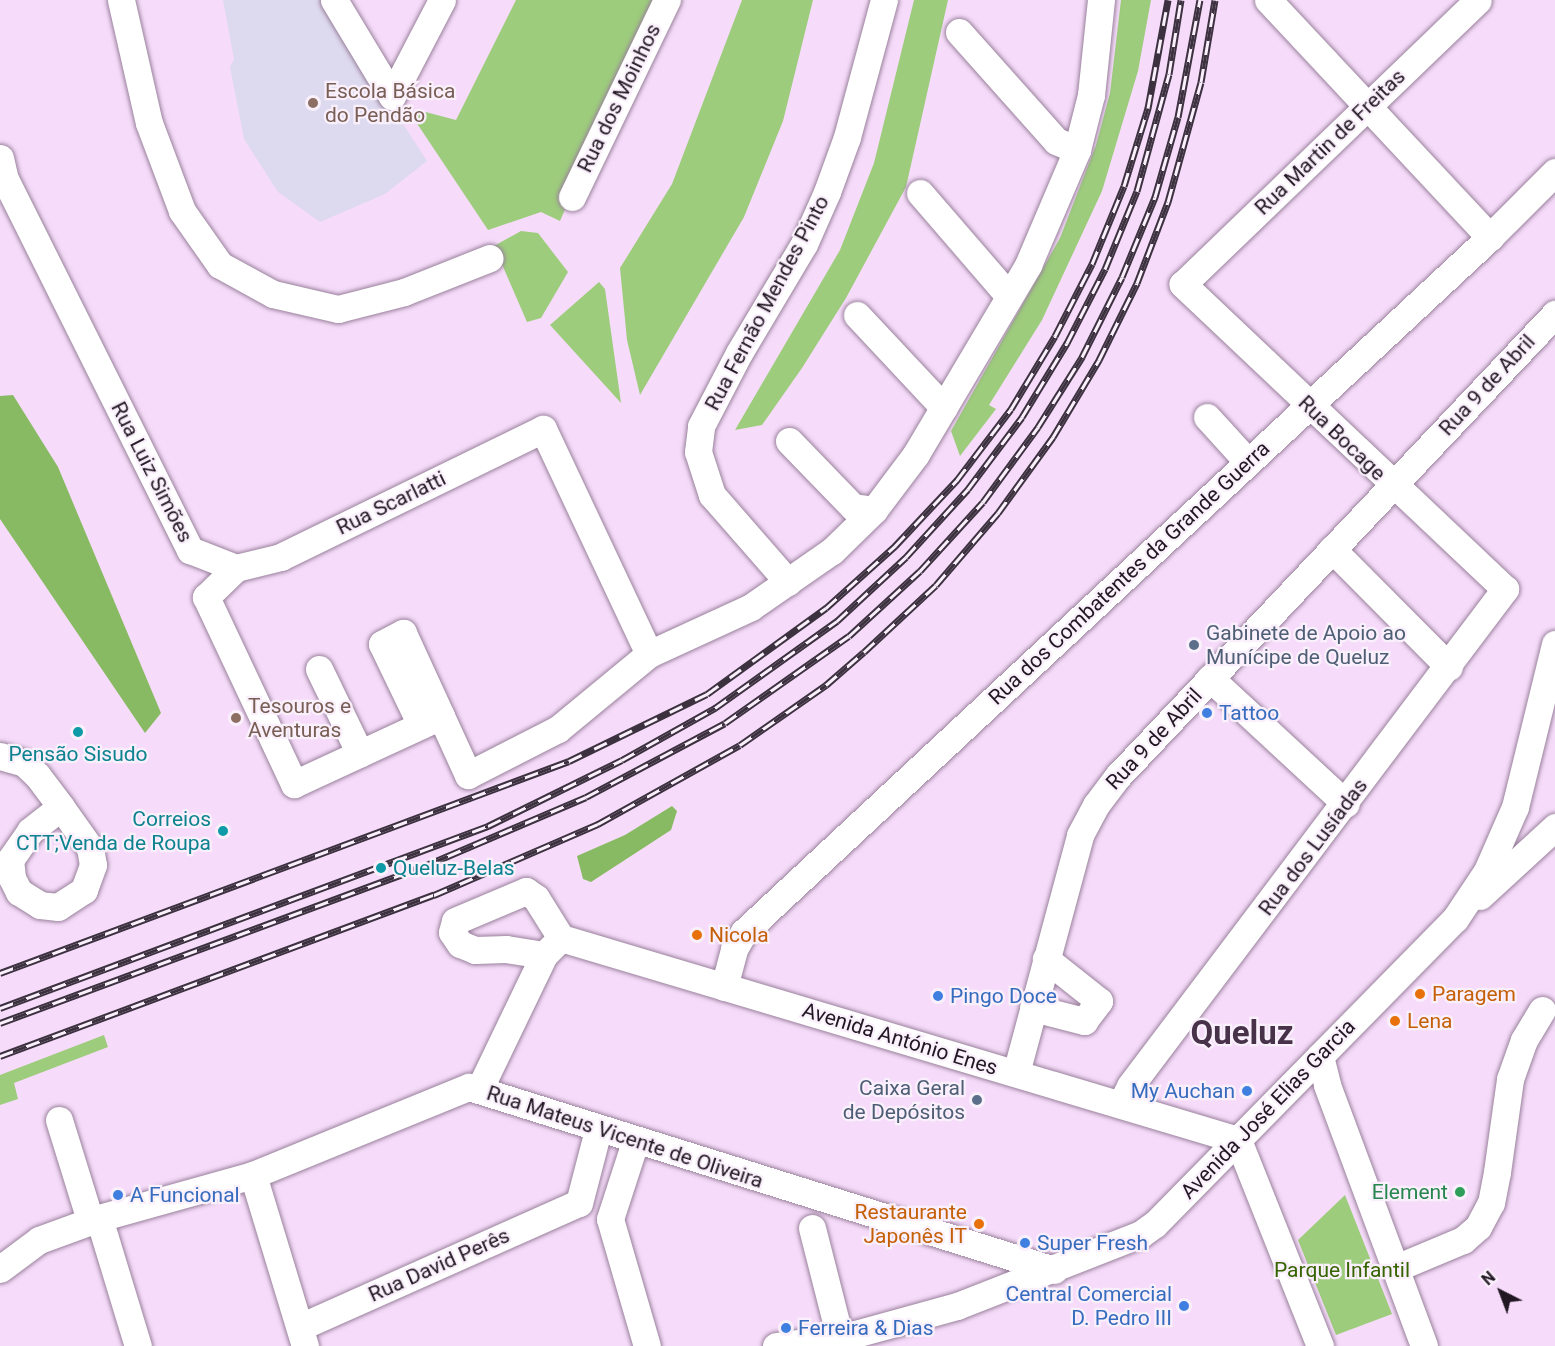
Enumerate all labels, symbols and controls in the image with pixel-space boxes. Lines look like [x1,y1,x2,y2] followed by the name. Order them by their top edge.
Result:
[572,19,666,177] street label: Rua dos Moinhos
[1250,64,1410,220] street label: Rua Martin de Freitas
[325,78,455,128] place label: Escola Básica do Pendão
[306,96,320,110] marker: Escola Básica do Pendão
[700,191,834,415] street label: Rua Fernão Mendes Pinto
[1434,329,1540,441] street label: Rua 9 de Abril
[1293,390,1391,486] street label: Rua Bocage
[106,398,198,546] street label: Rua Luiz Simões
[983,436,1275,710] street label: Rua dos Combatentes da Grande Guerra
[332,466,450,540] street label: Rua Scarlatti
[1206,620,1406,670] place label: Gabinete de Apoio ao Munícipe de Queluz
[1187,638,1201,652] marker: Gabinete de Apoio ao Munícipe de Queluz
[1101,683,1207,795] street label: Rua 9 de Abril
[248,693,351,743] place label: Tesouros e Aventuras
[1219,700,1279,726] place label: Tattoo
[1200,706,1214,720] marker: Tattoo
[229,711,243,725] marker: Tesouros e Aventuras
[71,725,85,739] marker: Pensão Sisudo
[8,741,148,767] place label: Pensão Sisudo
[1253,774,1373,920] street label: Rua dos Lusíadas
[16,806,211,856] place label: Correios CTT;Venda de Roupa
[216,824,230,838] marker: Correios CTT;Venda de Roupa
[393,855,515,881] place label: Queluz-Belas
[374,861,388,875] marker: Queluz-Belas
[709,922,769,948] place label: Nicola
[690,928,704,942] marker: Nicola
[1432,981,1516,1007] place label: Paragem
[950,983,1057,1009] place label: Pingo Doce
[1413,987,1427,1001] marker: Paragem
[931,989,945,1003] marker: Pingo Doce
[799,997,1001,1081] street label: Avenida António Enes
[1407,1008,1452,1034] place label: Lena
[1190,1013,1294,1053] district label: Queluz
[1176,1014,1360,1204] street label: Avenida José Elias Garcia
[1388,1014,1402,1028] marker: Lena
[843,1075,965,1125] place label: Caixa Geral de Depósitos
[1131,1078,1235,1104] place label: My Auchan
[484,1080,766,1194] street label: Rua Mateus Vicente de Oliveira
[1240,1084,1254,1098] marker: My Auchan
[970,1093,984,1107] marker: Caixa Geral de Depósitos
[1372,1179,1448,1205] place label: Element
[130,1182,240,1208] place label: A Funcional
[1453,1185,1467,1199] marker: Element
[111,1188,125,1202] marker: A Funcional
[854,1199,967,1249] place label: Restaurante Japonês IT
[972,1217,986,1231] marker: Restaurante Japonês IT
[365,1223,513,1307] street label: Rua David Perês
[1037,1230,1148,1256] place label: Super Fresh
[1018,1236,1032,1250] marker: Super Fresh
[1274,1257,1410,1283] park label: Parque Infantil
[1471,1262,1531,1322] north arrow
[1478,1267,1499,1289] text: N
[1006,1281,1172,1331] place label: Central Comercial D. Pedro III
[1177,1299,1191,1313] marker: Central Comercial D. Pedro III
[798,1315,934,1341] place label: Ferreira & Dias
[779,1321,793,1335] marker: Ferreira & Dias

